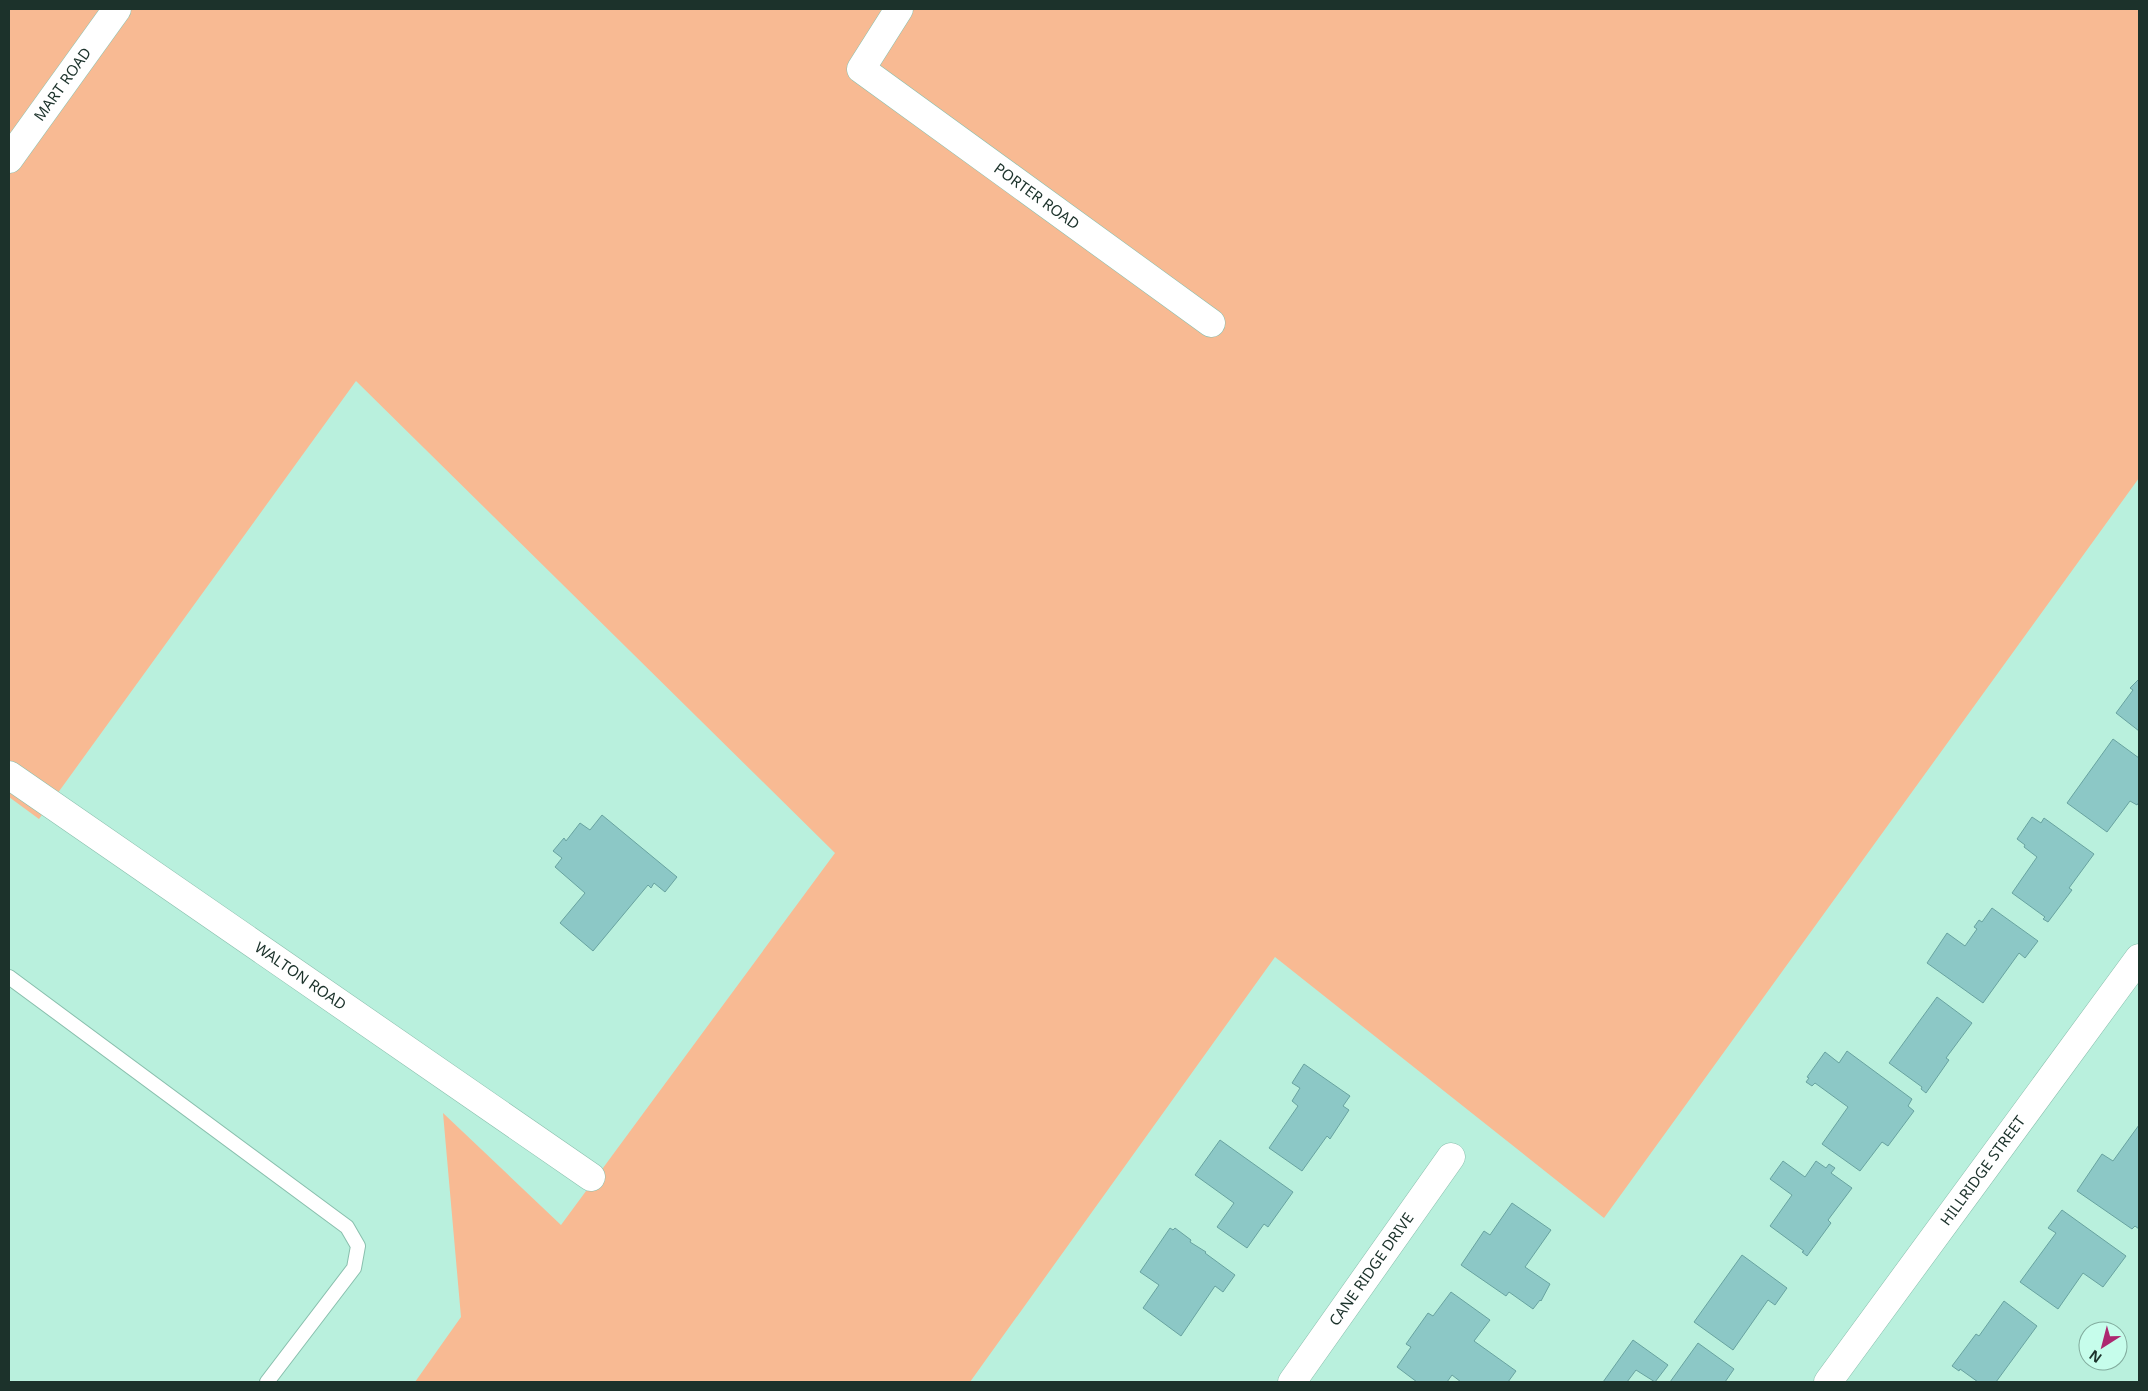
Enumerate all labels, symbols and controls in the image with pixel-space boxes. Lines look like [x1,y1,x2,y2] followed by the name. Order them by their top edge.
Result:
[29,43,95,125] street label: MART ROAD
[990,158,1084,234] street label: PORTER ROAD
[251,937,351,1014] street label: WALTON ROAD
[1935,1111,2029,1229] street label: HILLRIDGE STREET
[1324,1208,1418,1329] street label: CANE RIDGE DRIVE
[2078,1321,2128,1371] north arrow
[2085,1346,2105,1368] text: N

